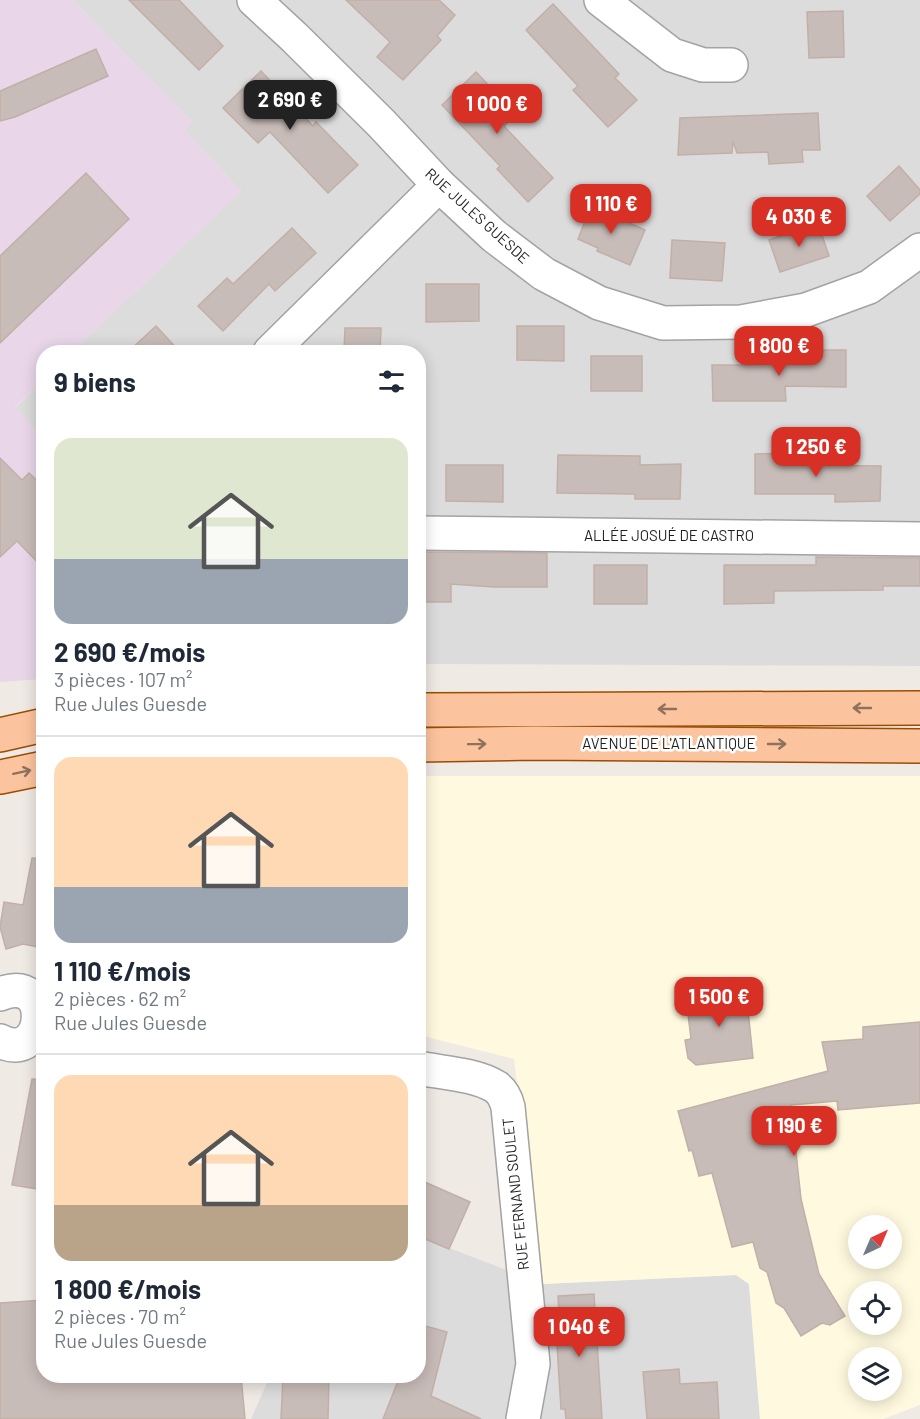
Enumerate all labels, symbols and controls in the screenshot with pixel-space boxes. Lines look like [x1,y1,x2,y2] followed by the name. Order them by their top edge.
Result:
[235,80,345,131] pin: 2 690 €
[442,84,552,135] pin: 1 000 €
[258,87,322,111] text: 2 690 €
[466,91,528,115] text: 1 000 €
[422,164,533,267] street label: RUE JULES GUESDE
[556,184,666,235] pin: 1 110 €
[584,191,638,215] text: 1 110 €
[744,197,854,248] pin: 4 030 €
[766,204,832,228] text: 4 030 €
[724,326,834,377] pin: 1 800 €
[748,333,810,357] text: 1 800 €
[375,365,408,398] icon: filters
[54,366,136,397] text: 9 biens
[761,427,871,478] pin: 1 250 €
[785,434,847,458] text: 1 250 €
[177,477,285,585] icon: home
[584,526,754,544] street label: ALLÉE JOSUÉ DE CASTRO
[54,636,205,667] text: 2 690 €/mois
[54,667,193,691] text: 3 pièces · 107 m²
[54,691,207,715] text: Rue Jules Guesde
[852,702,872,714] one-way arrow
[657,703,677,715] one-way arrow
[582,734,756,752] street label: AVENUE DE L'ATLANTIQUE
[466,738,486,750] one-way arrow
[766,738,786,750] one-way arrow
[11,766,31,777] one-way arrow
[177,796,285,904] icon: home
[54,955,191,986] text: 1 110 €/mois
[664,977,774,1028] pin: 1 500 €
[688,984,750,1008] text: 1 500 €
[54,986,186,1010] text: 2 pièces · 62 m²
[54,1010,207,1034] text: Rue Jules Guesde
[739,1106,849,1157] pin: 1 190 €
[766,1113,822,1137] text: 1 190 €
[177,1114,285,1222] icon: home
[498,1117,532,1271] street label: RUE FERNAND SOULET
[848,1215,902,1269] north arrow
[848,1215,902,1401] map controls
[54,1273,201,1304] text: 1 800 €/mois
[848,1281,902,1335] button: locate
[54,1304,186,1328] text: 2 pièces · 70 m²
[524,1307,634,1358] pin: 1 040 €
[548,1314,610,1338] text: 1 040 €
[54,1328,207,1352] text: Rue Jules Guesde
[848,1347,902,1401] button: layers

